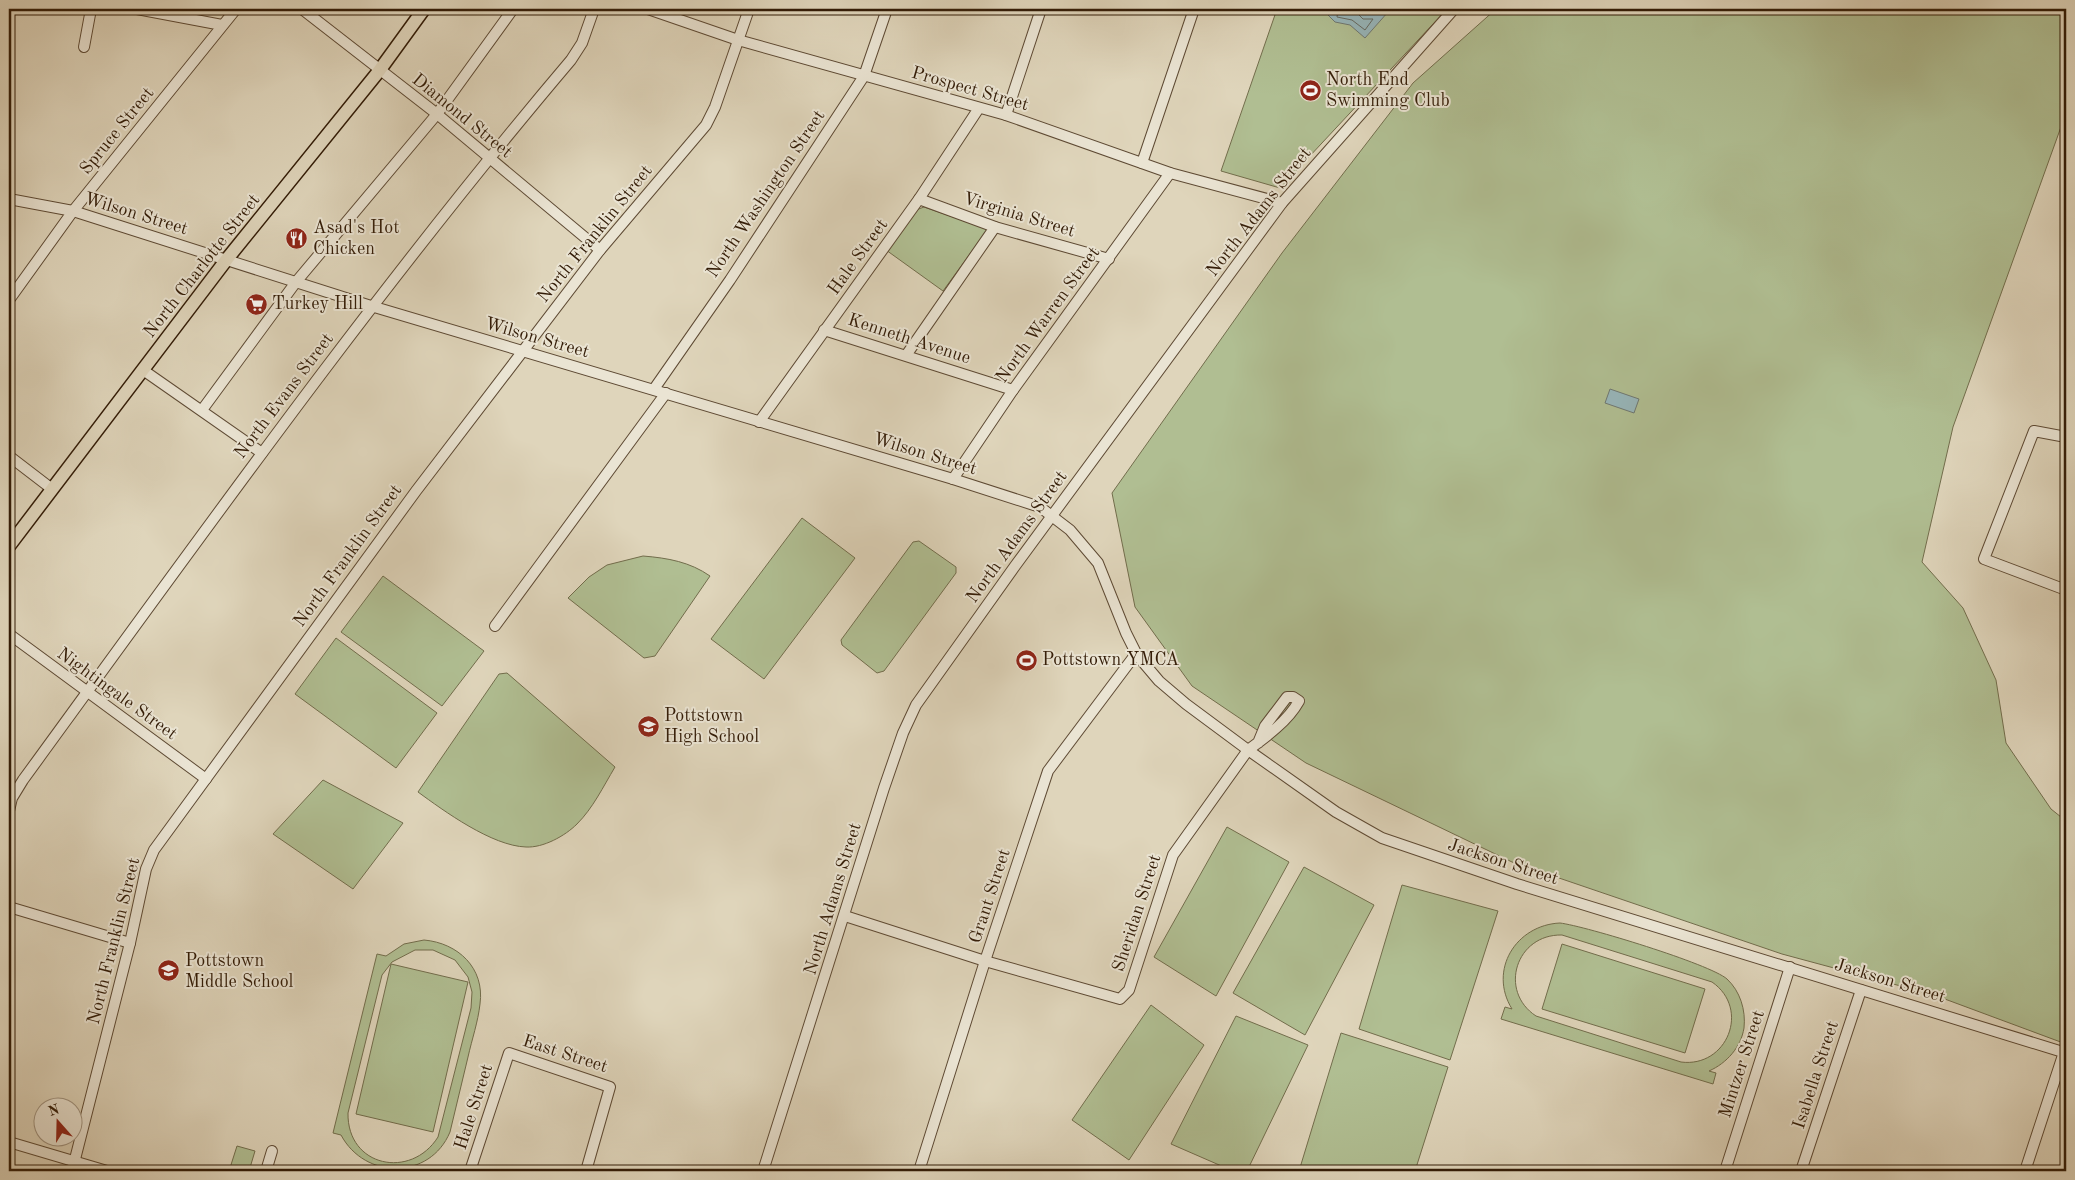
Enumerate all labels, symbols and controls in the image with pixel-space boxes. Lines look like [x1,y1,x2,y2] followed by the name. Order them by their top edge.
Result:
[909,64,1031,114] street label: Prospect Street
[409,70,515,162] street label: Diamond Street
[1326,71,1450,110] place label: North End Swimming Club
[1298,78,1322,102] sports icon: North End Swimming Club
[77,84,157,178] street label: Spruce Street
[703,107,829,281] street label: North Washington Street
[1203,144,1315,280] street label: North Adams Street
[534,162,656,306] street label: North Franklin Street
[961,189,1077,241] street label: Virginia Street
[82,190,190,238] street label: Wilson Street
[140,191,264,341] street label: North Charlotte Street
[825,216,891,298] street label: Hale Street
[313,219,399,258] place label: Asad's Hot Chicken
[285,226,309,250] restaurant icon: Asad's Hot Chicken
[993,244,1103,386] street label: North Warren Street
[244,292,268,316] supermarket icon: Turkey Hill
[272,295,363,313] place label: Turkey Hill
[845,311,973,367] street label: Kenneth Avenue
[483,315,591,361] street label: Wilson Street
[231,330,337,462] street label: North Evans Street
[871,430,979,478] street label: Wilson Street
[963,468,1071,606] street label: North Adams Street
[290,482,406,630] street label: North Franklin Street
[54,645,180,743] street label: Nightingale Street
[1014,648,1038,672] sports icon: Pottstown YMCA
[1042,651,1180,669] place label: Pottstown YMCA
[664,707,759,746] place label: Pottstown High School
[636,714,660,738] school or university icon: Pottstown High School
[801,821,865,977] street label: North Adams Street
[1446,836,1560,888] street label: Jackson Street
[966,847,1014,945] street label: Grant Street
[1110,852,1164,974] street label: Sheridan Street
[85,856,143,1026] street label: North Franklin Street
[185,952,294,991] place label: Pottstown Middle School
[1832,956,1948,1006] street label: Jackson Street
[157,959,181,983] school or university icon: Pottstown Middle School
[1716,1008,1768,1120] street label: Mintzer Street
[1790,1019,1842,1131] street label: Isabella Street
[520,1032,610,1076] street label: East Street
[452,1062,496,1152] street label: Hale Street
[32,1098,82,1148] north arrow
[46,1102,62,1119] text: N

